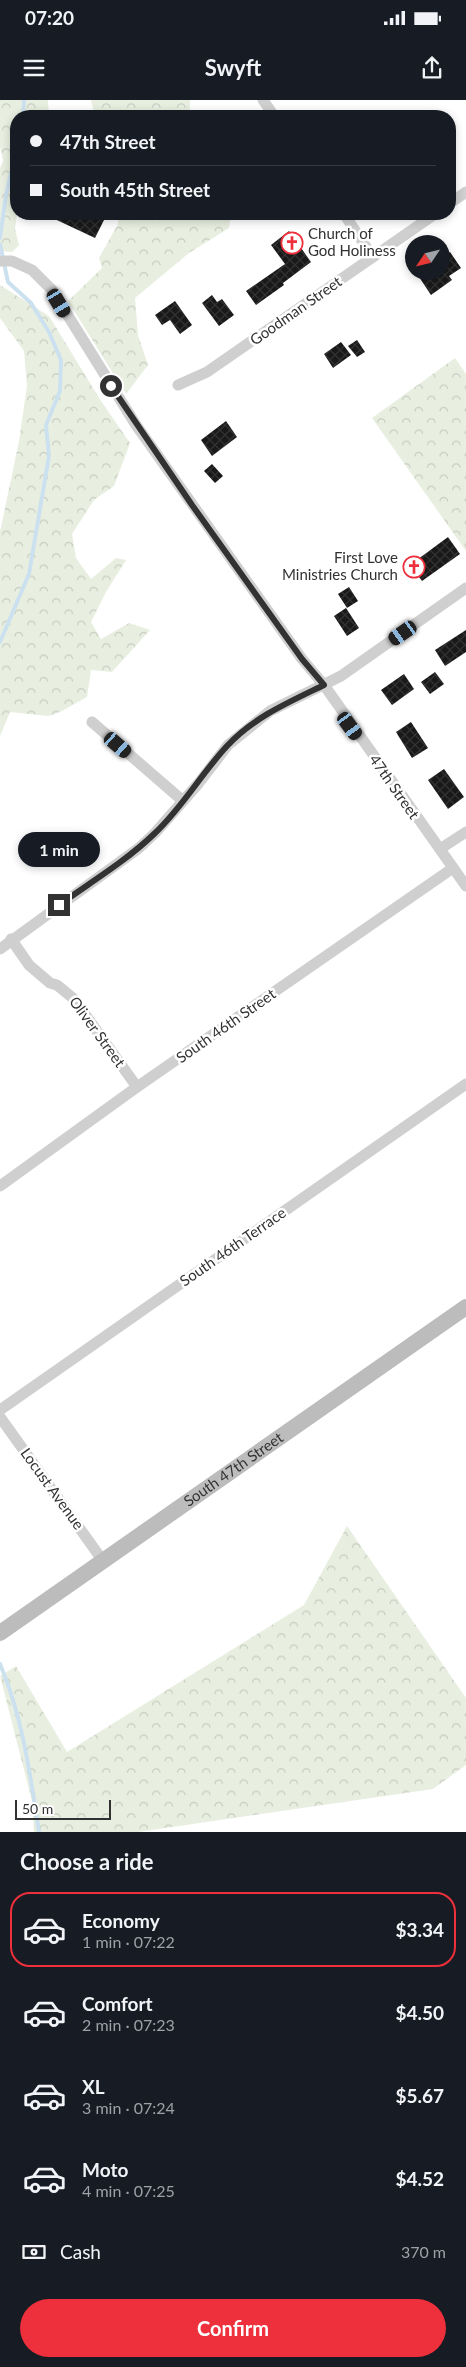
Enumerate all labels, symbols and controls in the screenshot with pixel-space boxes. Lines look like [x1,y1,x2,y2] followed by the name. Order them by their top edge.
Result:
[25,6,74,29] text: 07:20
[20,54,48,82] icon: menu
[205,54,261,81] text: Swyft
[418,54,446,82] icon: share
[60,130,156,153] text: 47th Street
[60,178,210,201] text: South 45th Street
[308,224,396,259] place label: Church of God Holiness
[280,231,304,255] church icon: Church of God Holiness
[405,235,450,280] north arrow
[405,235,450,280] map controls
[246,272,345,348] street label: Goodman Street
[44,286,73,320] car
[100,375,122,397] route start
[282,548,398,583] place label: First Love Ministries Church
[402,555,426,579] church icon: First Love Ministries Church
[386,618,419,648] car
[335,709,364,743] car
[101,729,134,761] car
[366,751,424,823] street label: 47th Street
[18,832,100,868] callout: 1 min
[39,840,79,859] text: 1 min
[48,894,70,916] route end
[172,984,279,1066] street label: South 46th Street
[66,993,130,1071] street label: Oliver Street
[176,1203,289,1289] street label: South 46th Terrace
[180,1428,287,1510] street label: South 47th Street
[17,1444,88,1533] street label: Locust Avenue
[15,1797,111,1820] scale bar
[22,1800,53,1817] text: 50 m
[20,1848,154,1875] text: Choose a ride
[22,1907,67,1952] icon: car
[82,1909,160,1932] text: Economy
[395,1918,444,1941] text: $3.34
[82,1932,175,1951] text: 1 min · 07:22
[22,1990,67,2035] icon: car
[82,1992,153,2015] text: Comfort
[395,2001,444,2024] text: $4.50
[82,2015,175,2034] text: 2 min · 07:23
[22,2073,67,2118] icon: car
[82,2075,105,2098] text: XL
[395,2084,444,2107] text: $5.67
[82,2098,175,2117] text: 3 min · 07:24
[22,2156,67,2201] icon: car
[82,2158,128,2181] text: Moto
[395,2167,444,2190] text: $4.52
[82,2181,175,2200] text: 4 min · 07:25
[20,2238,48,2266] icon: cash
[60,2240,101,2263] text: Cash
[401,2242,446,2261] text: 370 m
[20,2299,446,2357] button: Confirm

